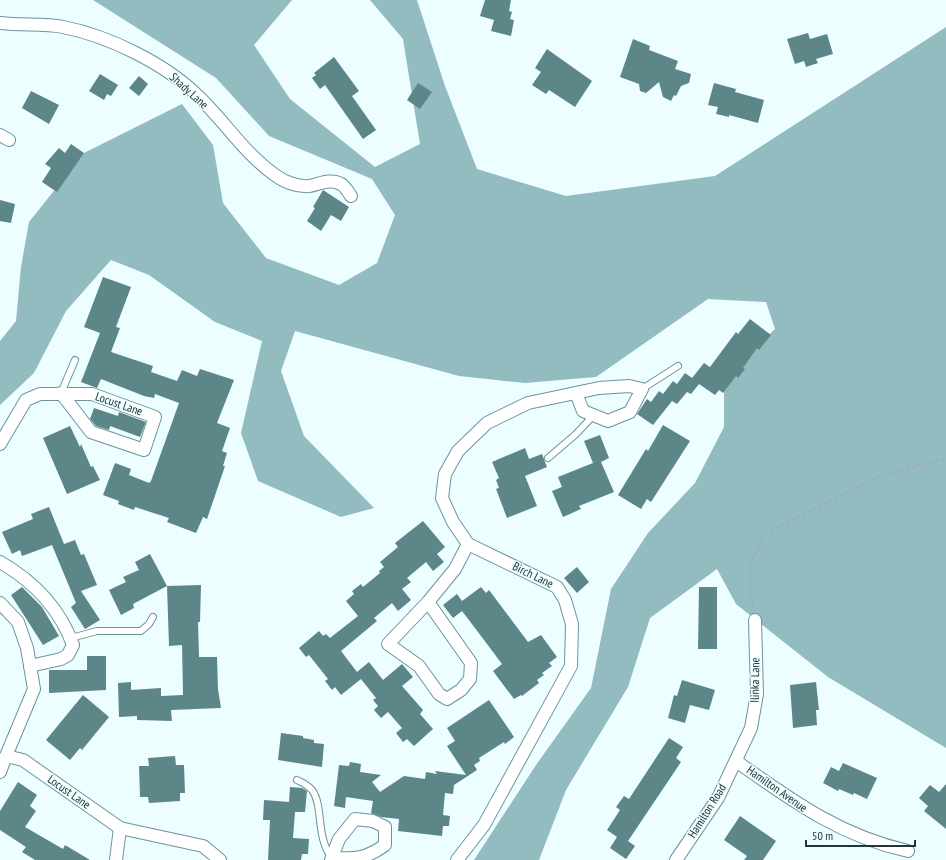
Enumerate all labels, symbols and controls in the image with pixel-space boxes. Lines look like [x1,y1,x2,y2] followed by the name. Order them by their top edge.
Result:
[167,69,212,112] street label: Shady Lane
[94,388,145,419] street label: Locust Lane
[510,558,556,591] street label: Birch Lane
[747,657,762,703] street label: Ilinka Lane
[744,762,811,815] street label: Hamilton Avenue
[45,771,94,812] street label: Locust Lane
[684,781,729,841] street label: Hamilton Road
[806,822,915,848] scale bar
[812,828,833,843] text: 50 m

